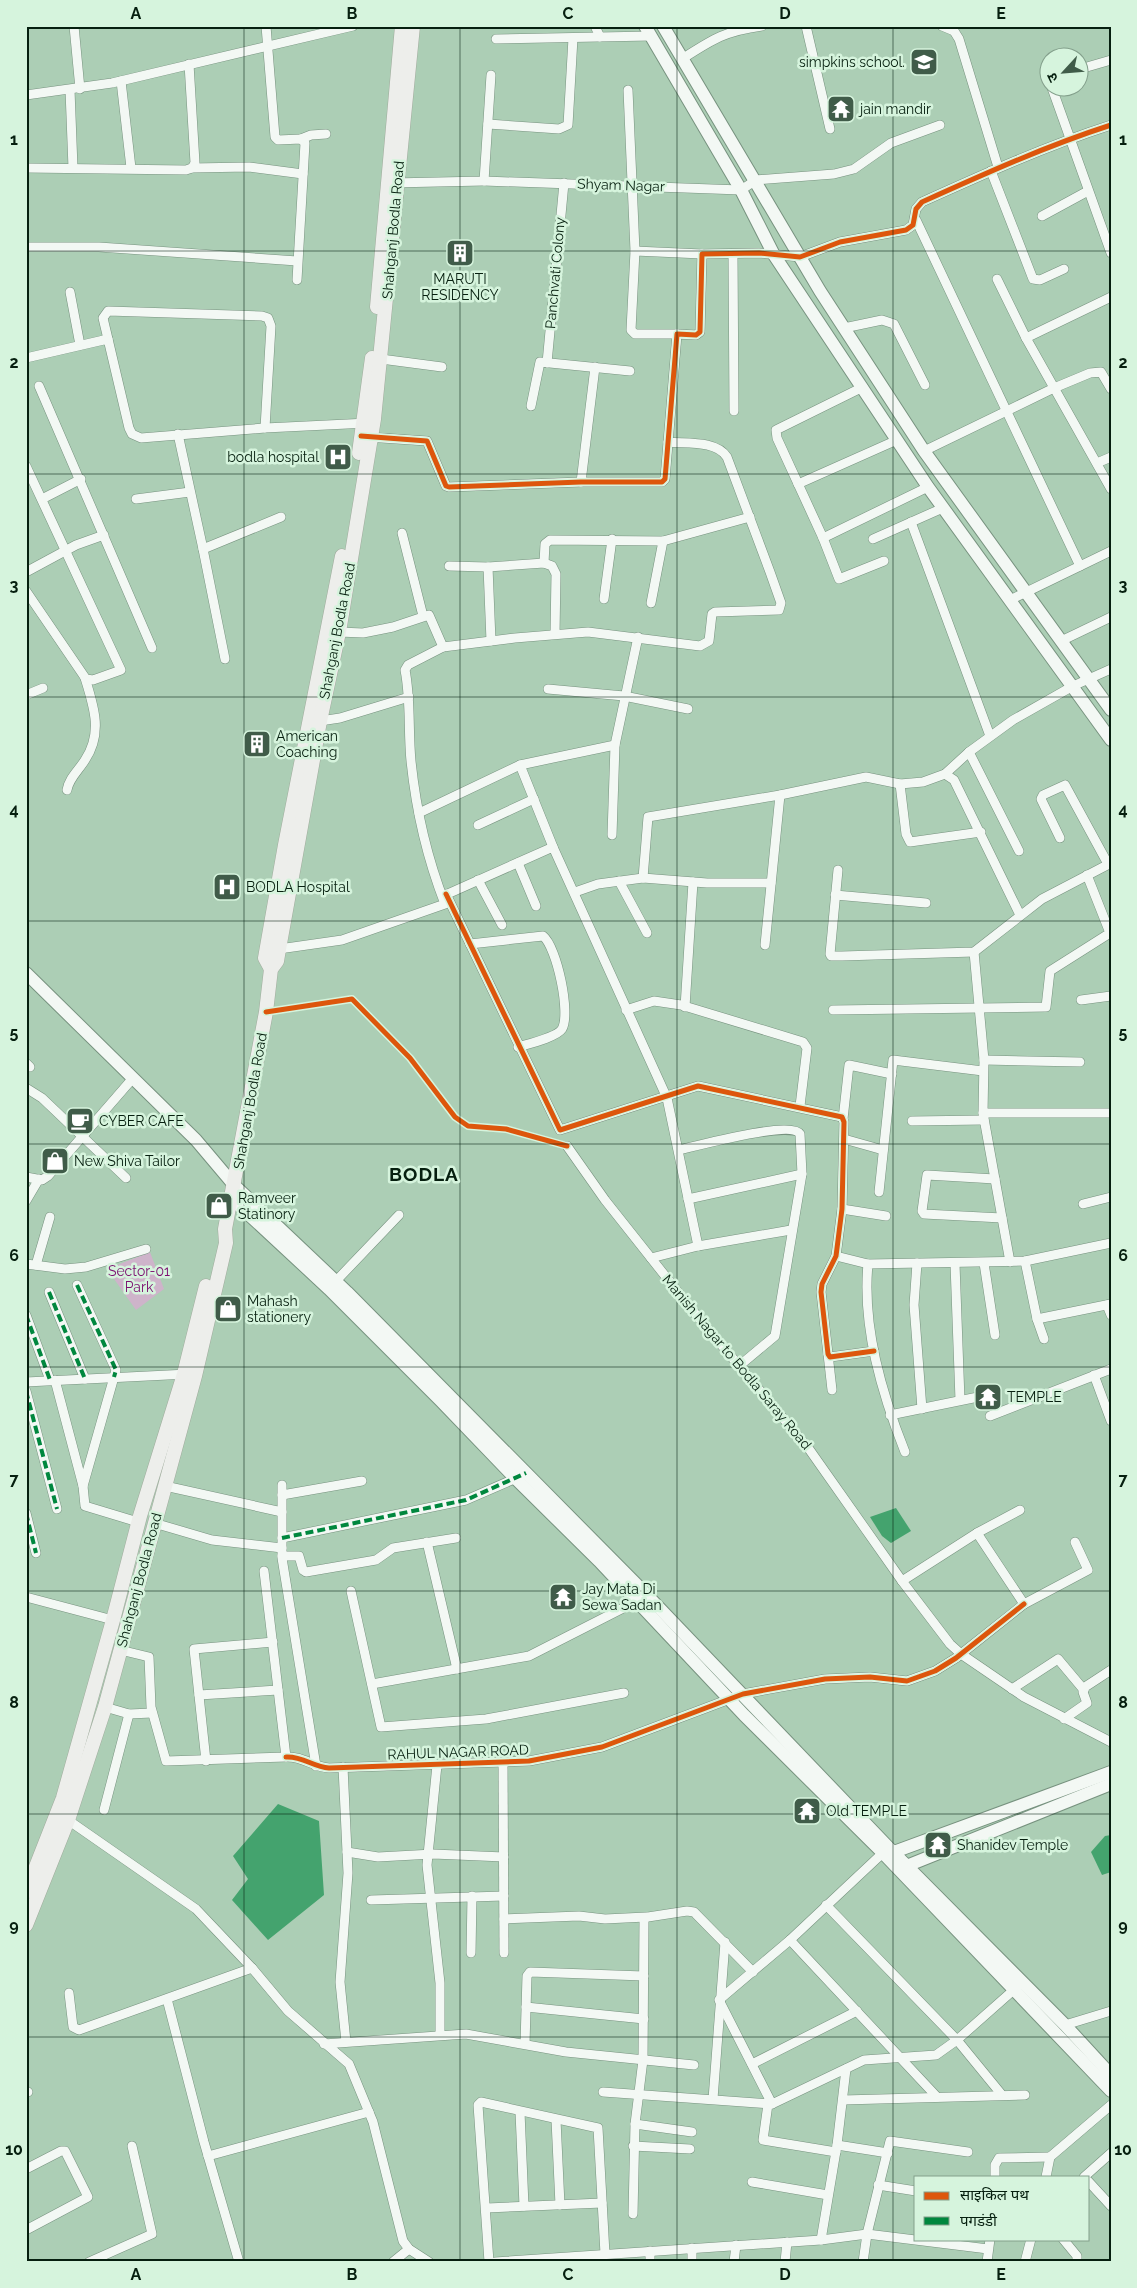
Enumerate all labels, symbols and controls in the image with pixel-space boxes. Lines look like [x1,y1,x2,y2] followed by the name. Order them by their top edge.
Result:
[131,4,142,23] text: A
[347,4,358,23] text: B
[563,4,574,23] text: C
[779,4,791,23] text: D
[996,4,1006,23] text: E
[909,47,939,77] school or university icon: simpkins school.
[1040,48,1090,98] north arrow
[799,54,905,70] place label: simpkins school.
[1043,70,1061,85] text: उ
[826,94,856,124] temple icon: jain mandir
[858,101,931,117] place label: jain mandir
[10,130,18,149] text: 1
[1119,130,1127,149] text: 1
[379,160,407,300] street label: Shahganj Bodla Road
[577,175,665,195] street label: Shyam Nagar
[542,216,568,329] street label: Panchvati Colony
[445,238,475,268] building icon: MARUTI RESIDENCY
[421,271,499,303] place label: MARUTI RESIDENCY
[9,353,19,372] text: 2
[1118,353,1128,372] text: 2
[323,442,353,472] hospital icon: bodla hospital
[227,449,319,465] place label: bodla hospital
[316,561,358,701] street label: Shahganj Bodla Road
[10,576,19,595] text: 3
[1119,576,1128,595] text: 3
[276,728,338,760] place label: American Coaching
[242,729,272,759] building icon: American Coaching
[9,800,19,819] text: 4
[1118,800,1128,819] text: 4
[212,872,242,902] hospital icon: BODLA Hospital
[246,879,350,895] place label: BODLA Hospital
[10,1023,19,1042] text: 5
[1119,1023,1128,1042] text: 5
[230,1031,270,1171] street label: Shahganj Bodla Road
[65,1106,95,1136] cafe icon: CYBER CAFE
[99,1113,184,1129] place label: CYBER CAFE
[40,1146,70,1176] shop icon: New Shiva Tailor
[74,1153,180,1169] place label: New Shiva Tailor
[389,1163,459,1185] district label: BODLA
[238,1190,296,1222] place label: Ramveer Statinory
[204,1191,234,1221] shop icon: Ramveer Statinory
[9,1246,19,1265] text: 6
[1118,1246,1128,1265] text: 6
[108,1263,170,1295] park label: Sector-01 Park
[659,1271,815,1453] street label: Manish Nagar to Bodla Saray Road
[247,1293,311,1325] place label: Mahash stationery
[213,1294,243,1324] shop icon: Mahash stationery
[973,1382,1003,1412] temple icon: TEMPLE
[1007,1389,1062,1405] place label: TEMPLE
[10,1470,19,1489] text: 7
[1119,1470,1128,1489] text: 7
[113,1511,165,1649] street label: Shahganj Bodla Road
[582,1581,662,1613] place label: Jay Mata Di Sewa Sadan
[548,1582,578,1612] temple icon: Jay Mata Di Sewa Sadan
[9,1693,19,1712] text: 8
[1118,1693,1128,1712] text: 8
[387,1742,529,1762] street label: RAHUL NAGAR ROAD
[792,1796,822,1826] temple icon: Old TEMPLE
[826,1803,907,1819] place label: Old TEMPLE
[923,1830,953,1860] temple icon: Shanidev Temple
[957,1837,1068,1853] place label: Shanidev Temple
[9,1916,19,1935] text: 9
[1118,1916,1128,1935] text: 9
[5,2140,23,2159] text: 10
[1114,2140,1132,2159] text: 10
[914,2176,1090,2240] legend
[960,2186,1029,2204] text: साइकिल पथ
[960,2212,998,2230] text: पगडंडी
[131,2265,142,2284] text: A
[347,2265,358,2284] text: B
[563,2265,574,2284] text: C
[779,2265,791,2284] text: D
[996,2265,1006,2284] text: E

